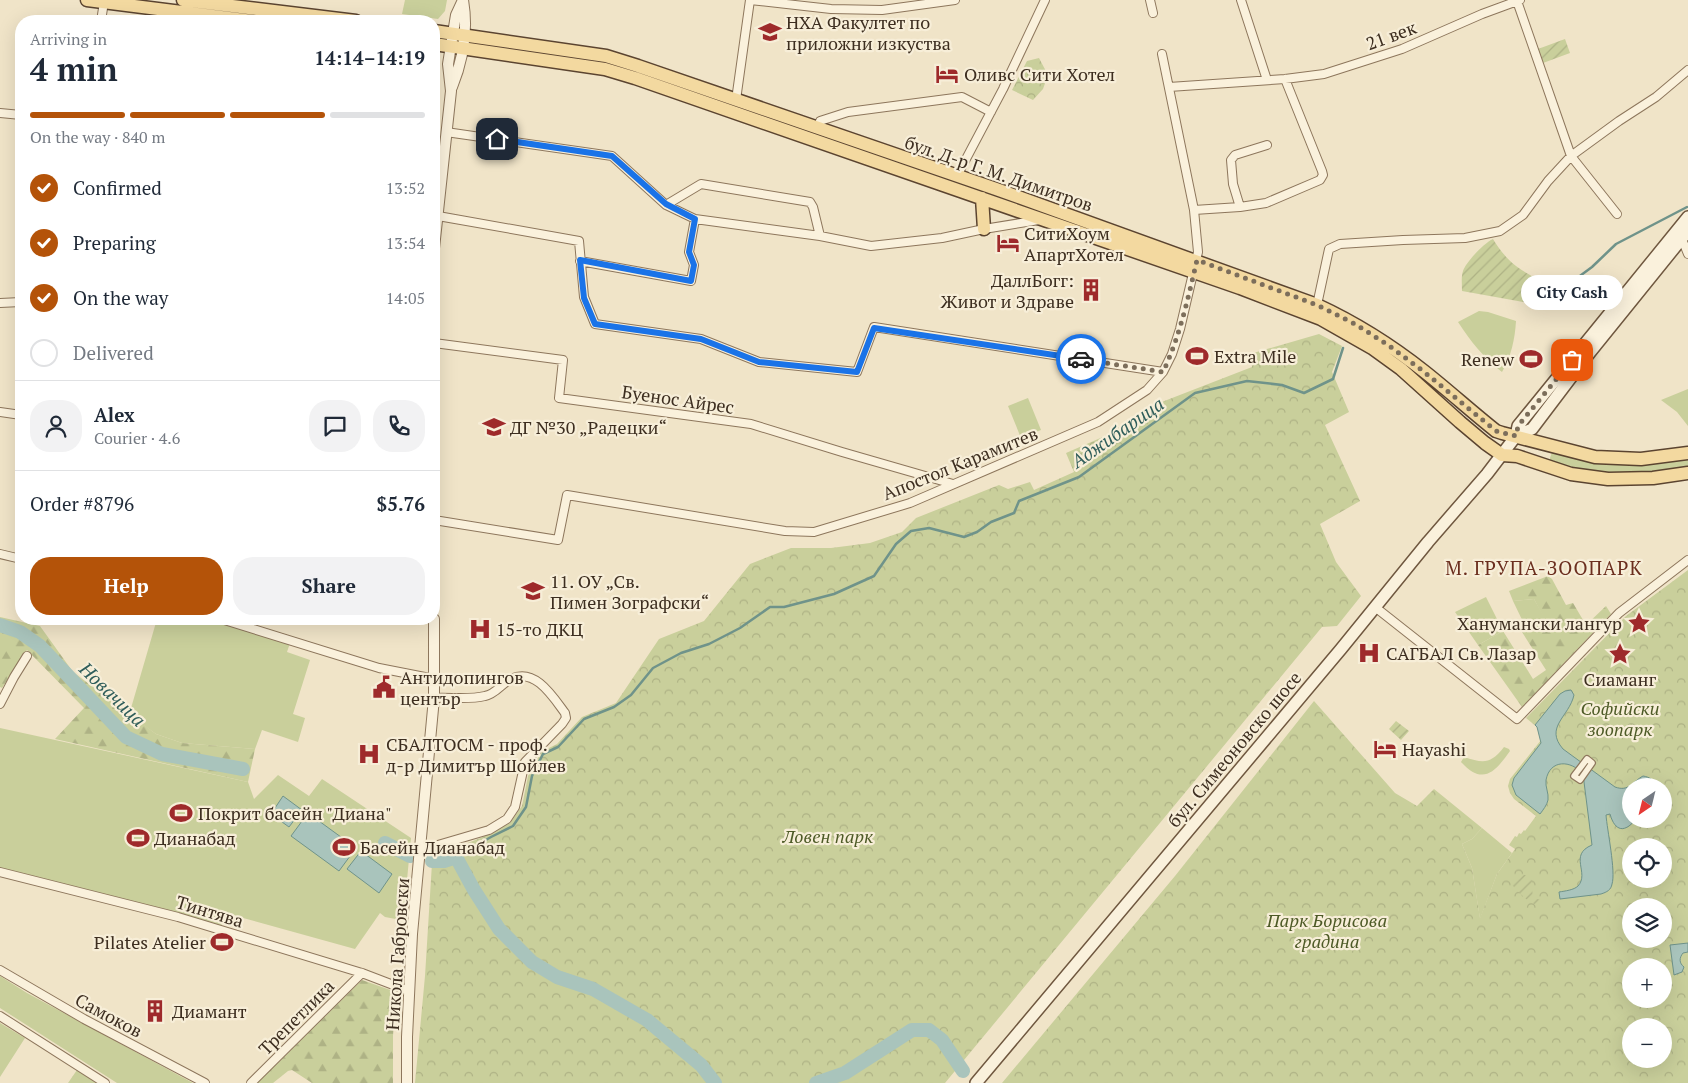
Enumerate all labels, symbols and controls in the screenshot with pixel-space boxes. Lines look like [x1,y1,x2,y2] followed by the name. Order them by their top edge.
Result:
[786,10,951,55] place label: НХА Факултет по приложни изкуства
[1363,15,1420,55] street label: 21 век
[757,19,783,45] school or university icon: НХА Факултет по приложни изкуства
[30,28,107,50] text: Arriving in
[314,45,425,70] text: 14:14–14:19
[30,48,118,90] text: 4 min
[934,61,960,87] hotel icon: Оливс Сити Хотел
[964,62,1115,86] place label: Оливс Сити Хотел
[476,118,518,160] pin
[483,125,511,153] icon: home
[30,126,165,148] text: On the way · 840 m
[902,130,1096,216] street label: бул. Д-р Г. М. Димитров
[30,174,58,202] icon: check
[73,175,162,200] text: Confirmed
[386,177,425,199] text: 13:52
[1024,221,1124,266] place label: СитиХоум АпартХотел
[30,229,58,257] icon: check
[73,230,156,255] text: Preparing
[995,230,1021,256] hotel icon: СитиХоум АпартХотел
[386,232,425,254] text: 13:54
[940,268,1074,313] place label: ДаллБогг: Живот и Здраве
[1521,275,1623,310] callout: City Cash
[1078,277,1104,303] building icon: ДаллБогг: Живот и Здраве
[1536,281,1608,303] text: City Cash
[30,284,58,312] icon: check
[73,285,168,310] text: On the way
[386,287,425,309] text: 14:05
[1056,334,1106,384] courier
[1551,339,1593,381] pin
[73,340,154,365] text: Delivered
[1184,343,1210,369] sports icon: Extra Mile
[1214,344,1296,368] place label: Extra Mile
[1067,345,1095,373] icon: car
[1518,346,1544,372] sports icon: Renew
[1558,346,1586,374] icon: bag
[1461,347,1515,371] place label: Renew
[620,379,736,419] street label: Буенос Айрес
[1065,391,1168,474] water label: Аджибарица
[30,400,82,452] button: person
[309,400,361,452] button: chat
[373,400,425,452] button: phone
[94,402,135,427] text: Alex
[481,414,507,440] school or university icon: ДГ №30 „Радецки“
[510,415,667,439] place label: ДГ №30 „Радецки“
[879,421,1041,505] street label: Апостол Карамитев
[94,427,180,449] text: Courier · 4.6
[30,491,134,516] text: Order #8796
[376,491,425,516] text: $5.76
[1445,555,1643,580] district label: М. ГРУПА-ЗООПАРК
[30,557,223,615] button: Help
[233,557,425,615] button: Share
[550,569,709,614] place label: 11. ОУ „Св. Пимен Зографски“
[520,578,546,604] school or university icon: 11. ОУ „Св. Пимен Зографски“
[1626,610,1652,636] place icon: Ханумански лангур
[1457,611,1622,635] place label: Ханумански лангур
[467,616,493,642] hospital icon: 15-то ДКЦ
[496,617,583,641] place label: 15-то ДКЦ
[1356,640,1382,666] hospital icon: САГБАЛ Св. Лазар
[1386,641,1536,665] place label: САГБАЛ Св. Лазар
[1607,641,1633,667] place icon: Сиаманг
[74,656,152,732] water label: Новачица
[400,665,524,710] place label: Антидопингов център
[1162,666,1306,832] street label: бул. Симеоновско шосе
[1584,667,1657,691] place label: Сиаманг
[371,674,397,700] public building icon: Антидопингов център
[1580,696,1660,741] park label: Софийски зоопарк
[386,732,566,777] place label: СБАЛТОСМ - проф. д-р Димитър Шойлев
[1372,736,1398,762] hotel icon: Hayashi
[1402,737,1466,761] place label: Hayashi
[356,741,382,767] hospital icon: СБАЛТОСМ - проф. д-р Димитър Шойлев
[1622,778,1672,828] north arrow
[1622,778,1672,1068] map controls
[168,800,194,826] sports icon: Покрит басейн "Диана"
[198,801,392,825] place label: Покрит басейн "Диана"
[782,824,873,848] park label: Ловен парк
[125,825,151,851] sports icon: Дианабад
[154,826,236,850] place label: Дианабад
[331,834,357,860] sports icon: Басейн Дианабад
[360,835,505,859] place label: Басейн Дианабад
[1622,838,1672,888] button: locate
[380,877,414,1031] street label: Никола Габровски
[173,889,247,933] street label: Тинтява
[1622,898,1672,948] button: layers
[1266,908,1387,953] park label: Парк Борисова градина
[209,929,235,955] sports icon: Pilates Atelier
[94,930,206,954] place label: Pilates Atelier
[1622,958,1672,1008] button: +
[253,974,339,1060] street label: Трепетлика
[71,987,147,1043] street label: Самоков
[142,998,168,1024] building icon: Диамант
[172,999,247,1023] place label: Диамант
[1622,1018,1672,1068] button: −

